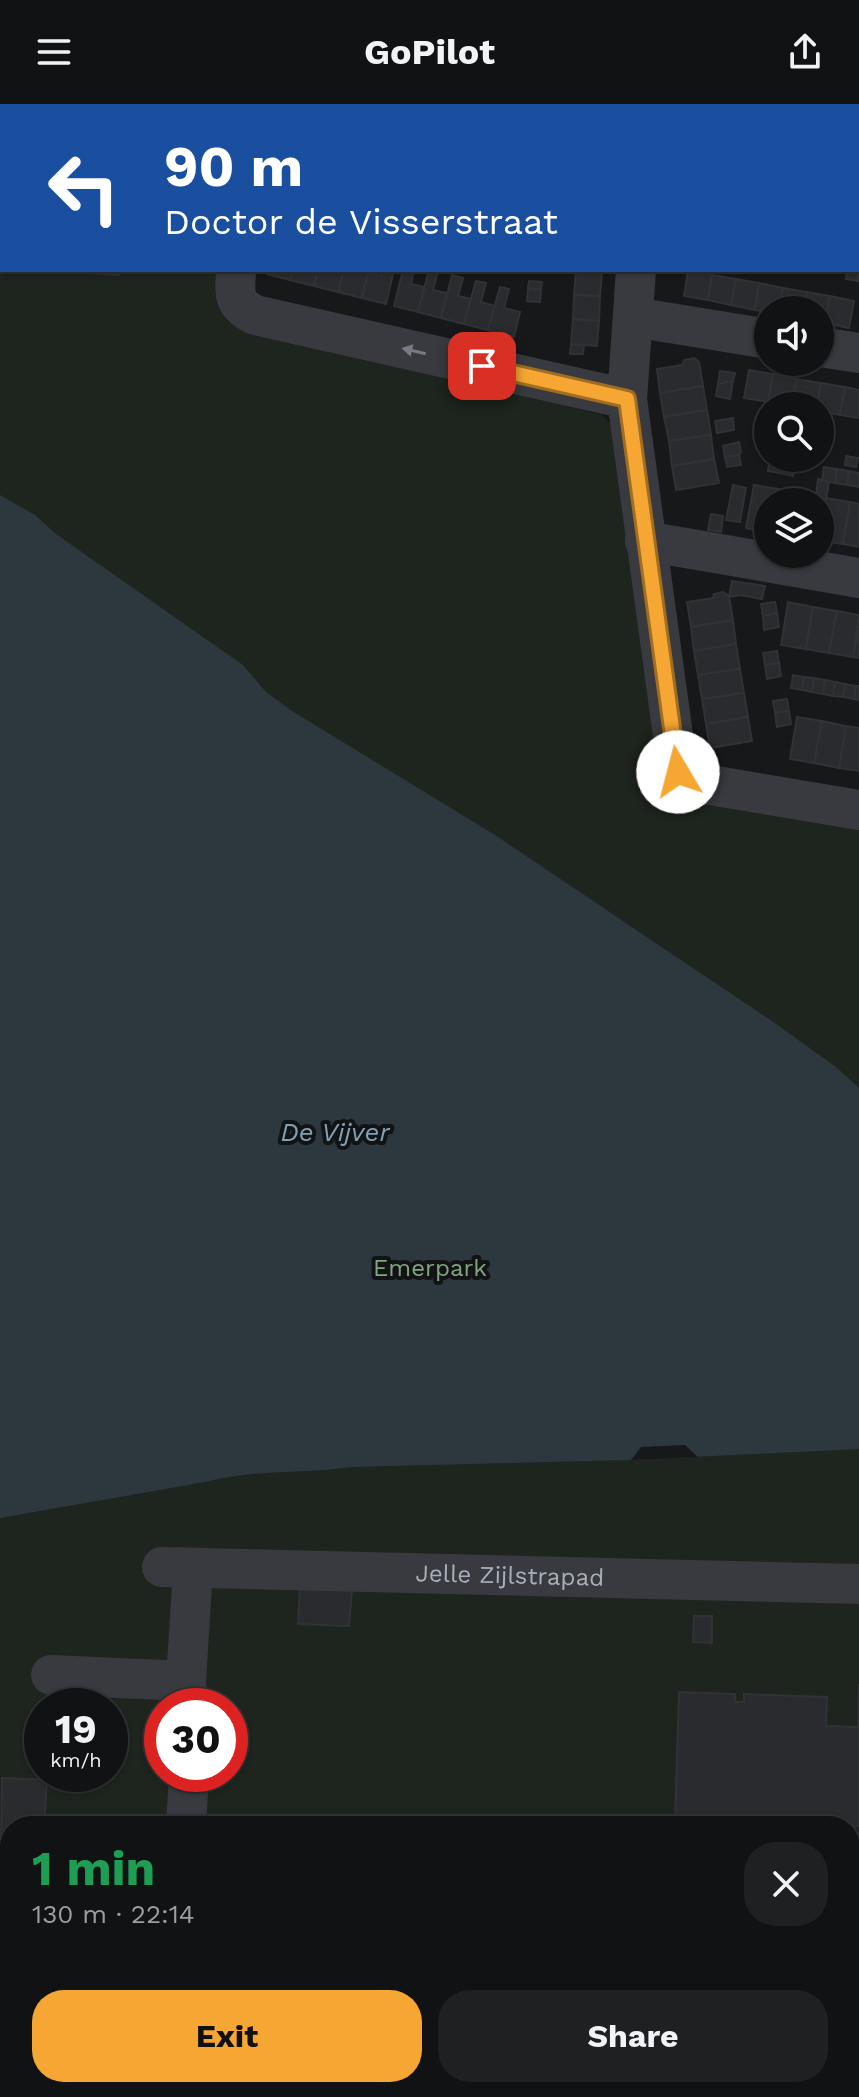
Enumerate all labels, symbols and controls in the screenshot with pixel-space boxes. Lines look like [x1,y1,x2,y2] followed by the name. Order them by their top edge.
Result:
[32,30,76,74] icon: menu
[783,30,827,74] icon: share
[364,31,495,73] text: GoPilot
[164,134,303,200] text: 90 m
[32,136,136,240] icon: left
[164,201,558,243] text: Doctor de Visserstraat
[754,296,834,568] map controls
[754,296,834,376] button: sound
[448,332,516,400] pin
[401,344,426,357] one-way arrow
[460,344,504,388] icon: arrive
[754,392,834,472] button: search
[754,488,834,568] button: layers
[636,730,720,814] position arrow
[280,1117,390,1147] water label: De Vijver
[373,1254,487,1282] park label: Emerpark
[415,1559,605,1592] street label: Jelle Zijlstrapad
[144,1688,248,1792] speed limit sign: 30
[55,1706,97,1753] text: 19
[50,1748,102,1772] text: km/h
[32,1840,155,1897] text: 1 min
[744,1842,828,1926] button: close
[32,1899,195,1929] text: 130 m · 22:14
[32,1990,422,2082] button: Exit
[438,1990,828,2082] button: Share

